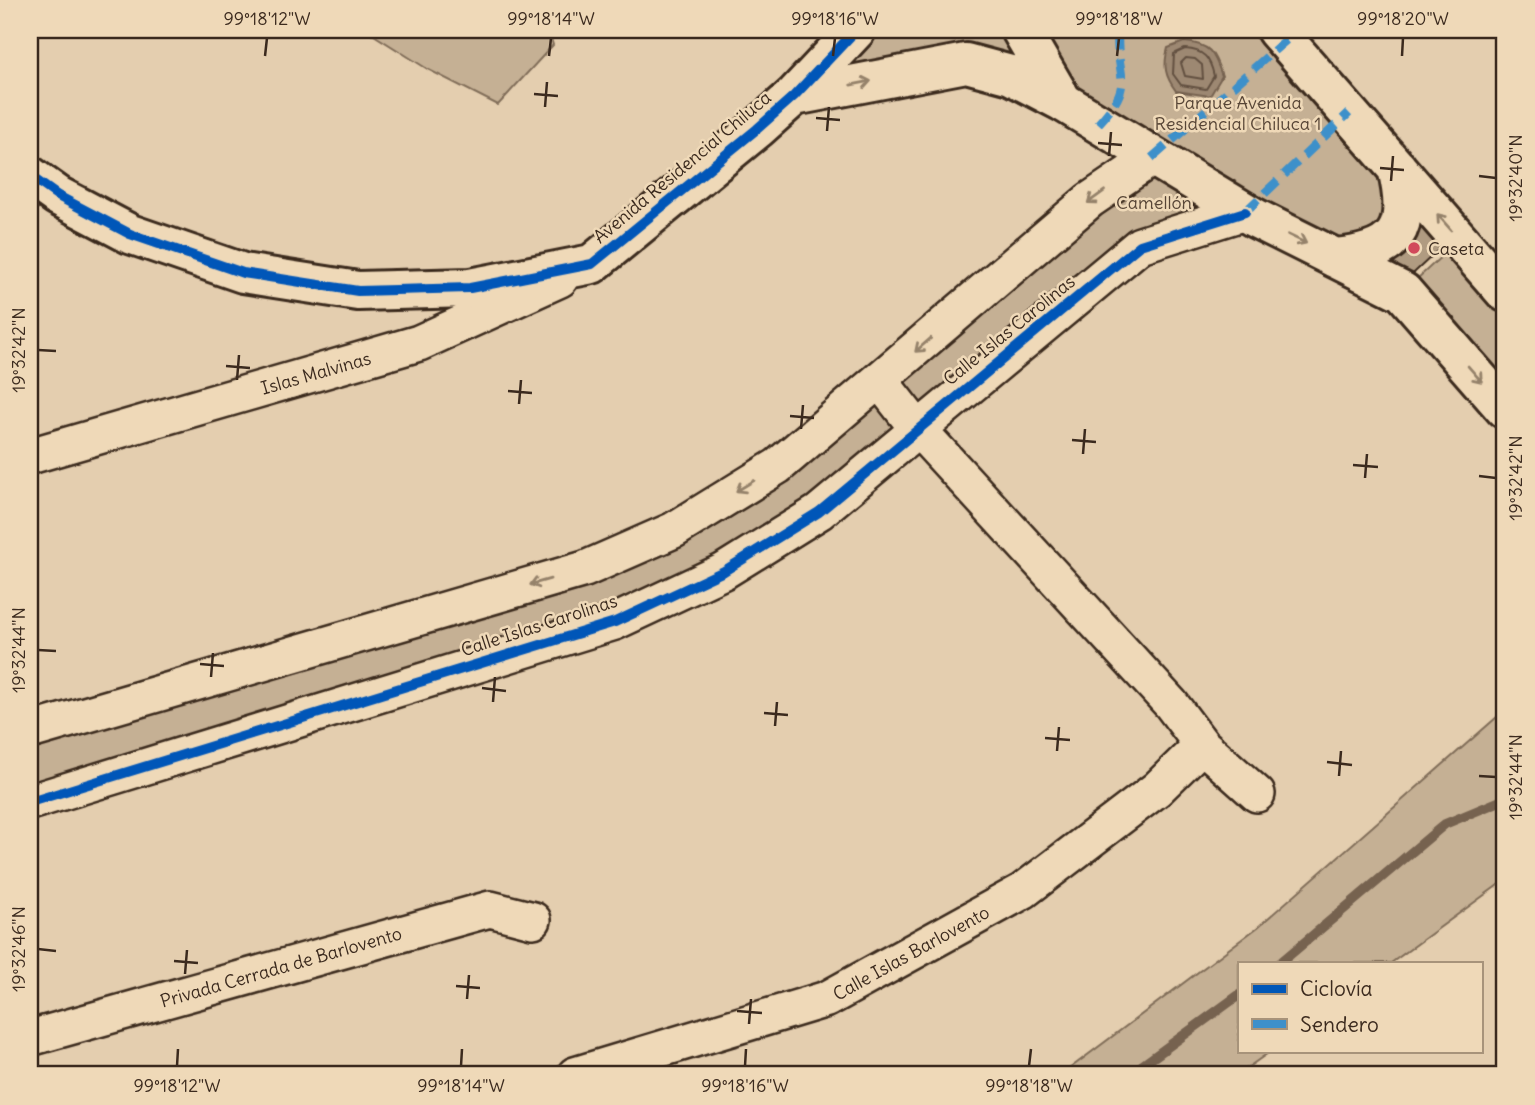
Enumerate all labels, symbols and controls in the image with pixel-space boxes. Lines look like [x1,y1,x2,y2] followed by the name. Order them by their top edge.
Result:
[223,7,311,30] text: 99°18'12"W
[507,7,595,30] text: 99°18'14"W
[791,7,879,30] text: 99°18'16"W
[1075,7,1163,30] text: 99°18'18"W
[1357,7,1449,30] text: 99°18'20"W
[849,76,872,89] one-way arrow
[588,86,776,248] street label: Avenida Residencial Chiluca
[1155,91,1321,135] park label: Parque Avenida Residencial Chiluca 1
[1504,134,1527,222] text: 19°32'40"N
[1087,190,1106,204] one-way arrow
[1116,191,1192,214] park label: Camellón
[1436,214,1452,232] one-way arrow
[1286,233,1307,246] one-way arrow
[1428,237,1484,260] place label: Caseta
[1406,240,1422,256] marker: Caseta
[938,270,1080,390] street label: Calle Islas Carolinas
[7,307,30,393] text: 19°32'42"N
[914,337,932,353] one-way arrow
[258,346,374,400] street label: Islas Malvinas
[1467,365,1483,383] one-way arrow
[1504,435,1527,521] text: 19°32'42"N
[736,480,756,494] one-way arrow
[529,577,551,590] one-way arrow
[458,589,620,661] street label: Calle Islas Carolinas
[7,607,30,693] text: 19°32'44"N
[1504,734,1527,820] text: 19°32'44"N
[829,900,993,1006] street label: Calle Islas Barlovento
[7,906,30,992] text: 19°32'46"N
[158,921,404,1013] street label: Privada Cerrada de Barlovento
[1238,962,1482,1052] legend
[1300,975,1373,1002] text: Ciclovía
[1300,1011,1379,1038] text: Sendero
[133,1074,221,1097] text: 99°18'12"W
[417,1074,505,1097] text: 99°18'14"W
[701,1074,789,1097] text: 99°18'16"W
[985,1074,1073,1097] text: 99°18'18"W

